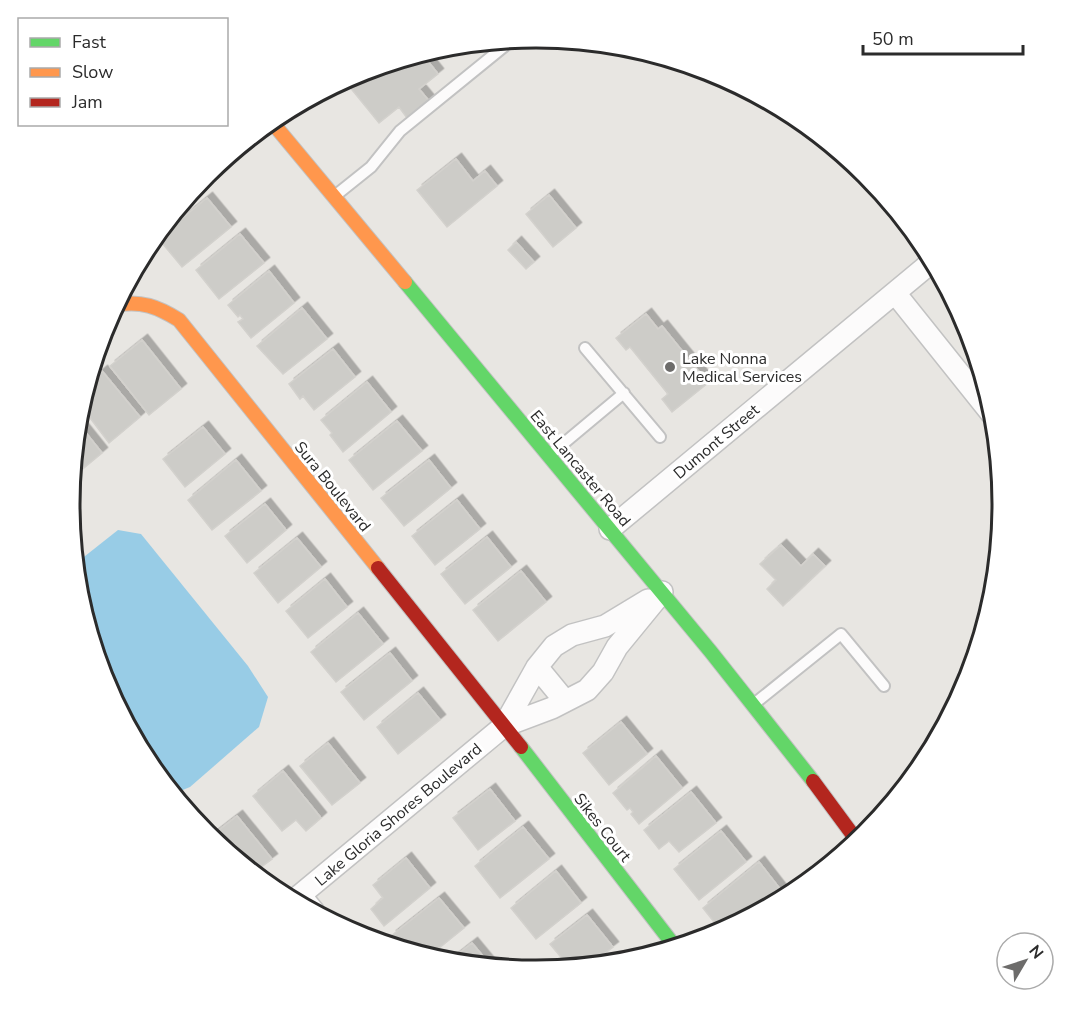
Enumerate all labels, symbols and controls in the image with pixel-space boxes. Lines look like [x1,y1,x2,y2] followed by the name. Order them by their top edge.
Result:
[18,18,228,126] legend
[863,18,1024,56] scale bar
[872,27,914,51] text: 50 m
[72,30,107,54] text: Fast
[72,60,113,84] text: Slow
[71,90,103,114] text: Jam
[682,348,802,388] place label: Lake Nonna Medical Services
[663,360,677,374] marker: Lake Nonna Medical Services
[669,399,765,484] street label: Dumont Street
[525,406,636,532] street label: East Lancaster Road
[289,437,375,536] street label: Sura Boulevard
[310,738,487,891] street label: Lake Gloria Shores Boulevard
[568,789,636,867] street label: Sikes Court
[995,931,1055,991] north arrow
[1024,941,1048,964] text: N

